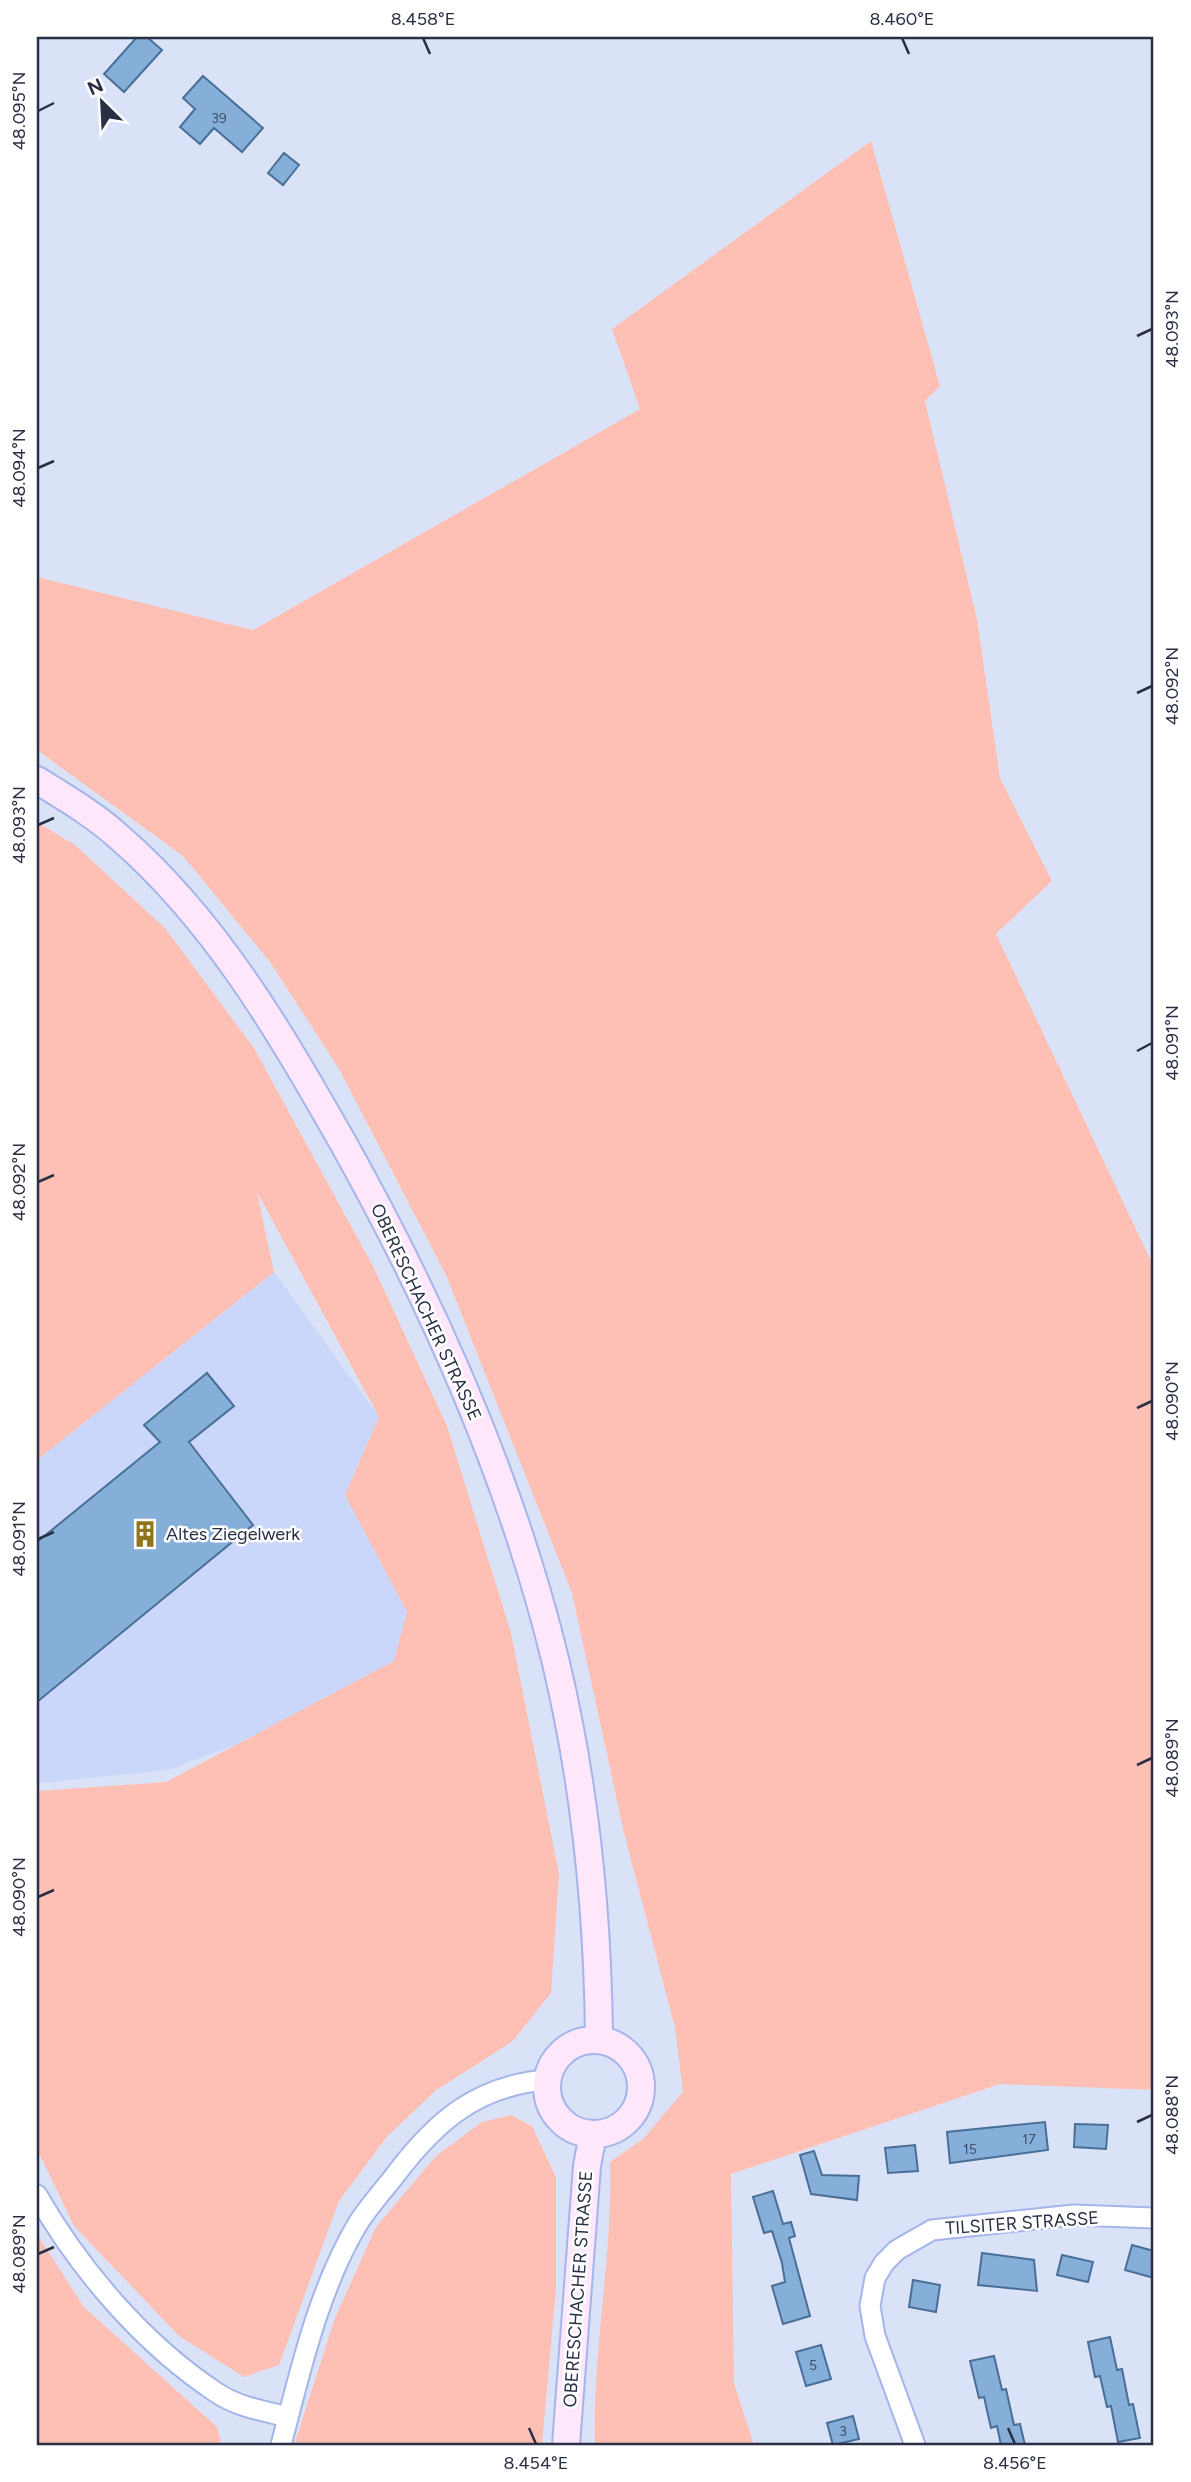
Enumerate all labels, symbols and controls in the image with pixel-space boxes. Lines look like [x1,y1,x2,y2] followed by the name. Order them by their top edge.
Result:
[391,8,455,30] text: 8.458°E
[870,8,935,30] text: 8.460°E
[66,66,136,136] north arrow
[8,72,30,150] text: 48.095°N
[84,73,107,100] text: N
[211,110,227,127] house number: 39
[1161,290,1183,368] text: 48.093°N
[8,428,30,508] text: 48.094°N
[1161,647,1183,725] text: 48.092°N
[8,786,30,864] text: 48.093°N
[1161,1005,1183,1081] text: 48.091°N
[8,1143,30,1221] text: 48.092°N
[366,1200,486,1424] street label: OBERESCHACHER STRASSE
[1161,1361,1183,1441] text: 48.090°N
[8,1501,30,1577] text: 48.091°N
[130,1519,160,1549] building icon: Altes Ziegelwerk
[166,1523,300,1545] place label: Altes Ziegelwerk
[1161,1718,1183,1798] text: 48.089°N
[8,1857,30,1937] text: 48.090°N
[1161,2075,1183,2155] text: 48.088°N
[1022,2131,1036,2148] house number: 17
[963,2141,977,2158] house number: 15
[559,2170,597,2408] street label: OBERESCHACHER STRASSE
[945,2207,1099,2239] street label: TILSITER STRASSE
[8,2214,30,2294] text: 48.089°N
[809,2357,817,2374] house number: 5
[839,2423,847,2440] house number: 3
[504,2452,568,2474] text: 8.454°E
[983,2452,1047,2474] text: 8.456°E

